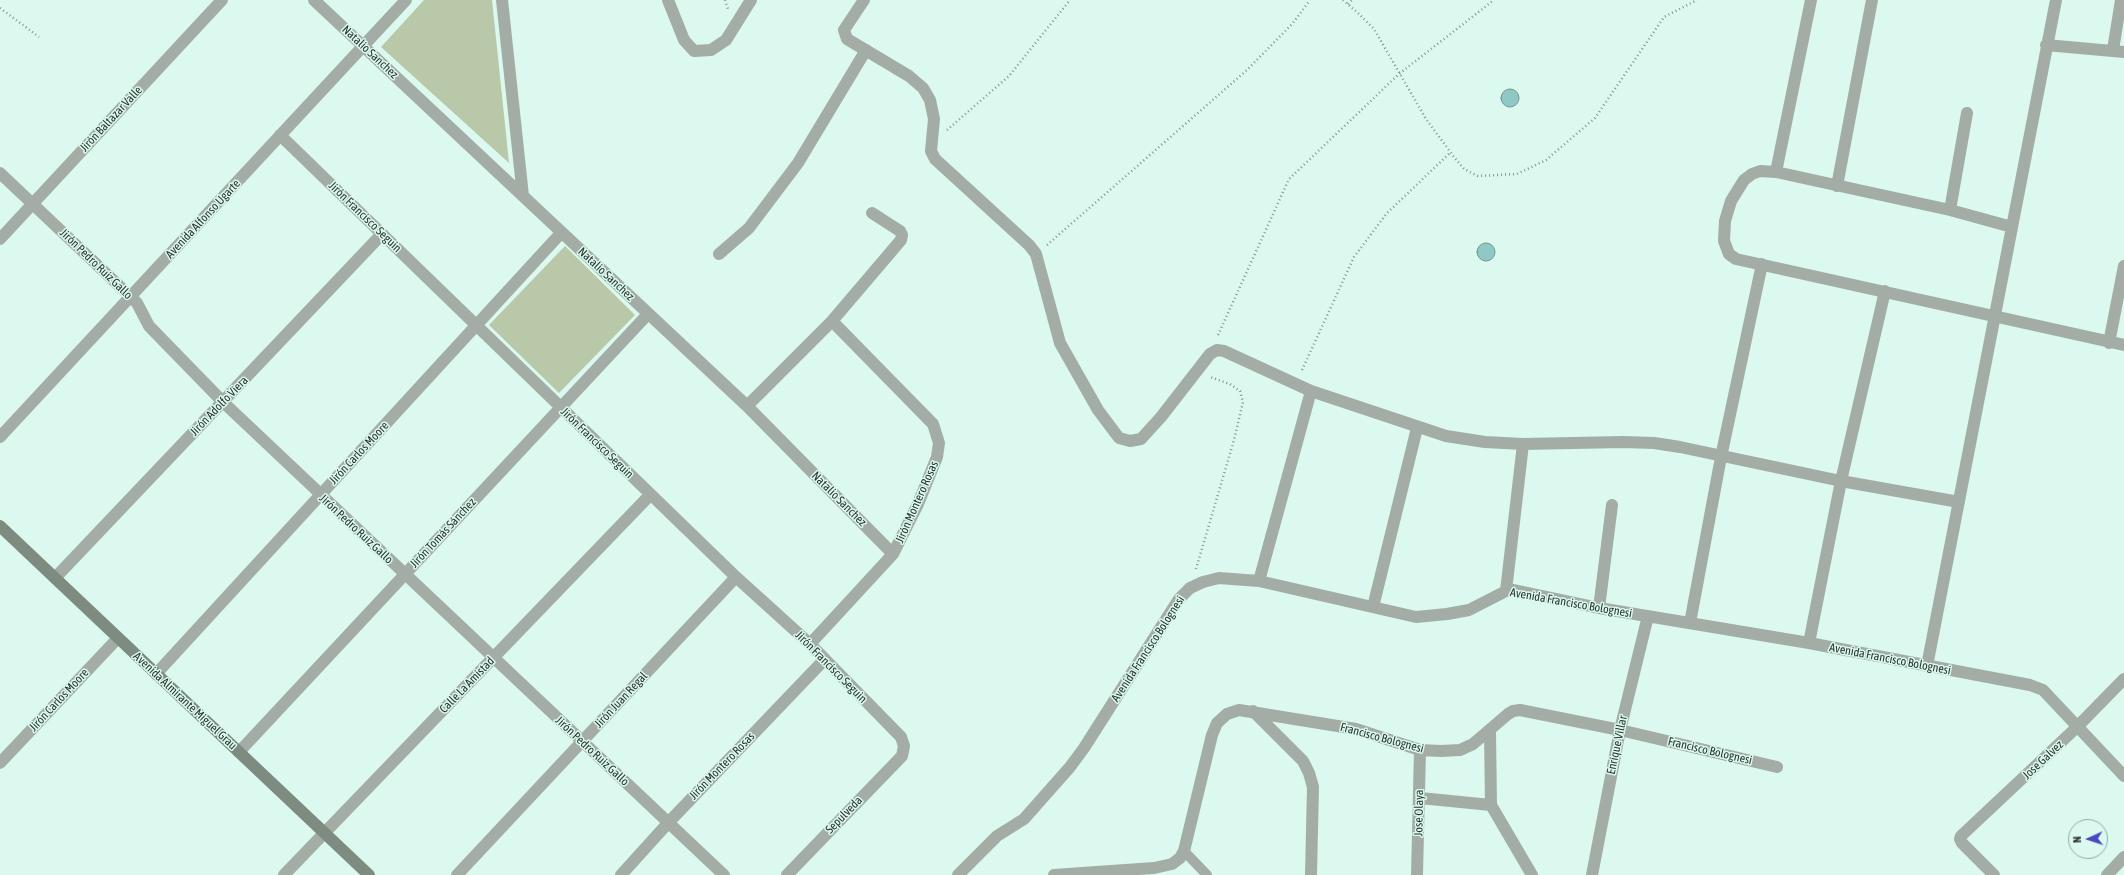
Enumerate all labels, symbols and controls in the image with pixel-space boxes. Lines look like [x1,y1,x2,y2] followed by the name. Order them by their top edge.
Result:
[339,22,401,82] street label: Natalio Sanchez
[77,83,145,155] street label: Jirón Baltazar Valle
[163,177,243,261] street label: Avenida Alfonso Ugarte
[326,179,404,255] street label: Jirón Francisco Seguin
[57,226,135,302] street label: Jirón Pedro Ruiz Gallo
[575,244,637,304] street label: Natalio Sanchez
[187,373,251,439] street label: Jirón Adolfo Viera
[558,405,636,481] street label: Jirón Francisco Seguin
[326,419,392,487] street label: Jirón Carlos Moore
[893,459,941,545] street label: Jirón Montero Rosas
[809,469,869,529] street label: Natalio Sanchez
[316,491,396,567] street label: Jirón Pedro Ruiz Gallo
[407,495,479,571] street label: Jirón Tomás Sánchez
[1509,585,1633,621] street label: Avenida Francisco Bolognesi
[1108,593,1188,705] street label: Avenida Francisco Bolognesi
[792,628,870,706] street label: Jirón Francisco Seguin
[1828,640,1952,678] street label: Avenida Francisco Bolognesi
[130,649,240,753] street label: Avenida Almirante Miguel Grau
[437,654,497,716] street label: Calle La Amistad
[26,666,92,734] street label: Jirón Carlos Moore
[592,669,650,731] street label: Jirón Juan Regal
[552,713,632,789] street label: Jirón Pedro Ruiz Gallo
[1604,714,1630,776] street label: Enrique Villar
[1339,720,1425,756] street label: Francisco Bolognesi
[686,729,758,803] street label: Jirón Montero Rosas
[1667,734,1753,768] street label: Francisco Bolognesi
[2020,738,2066,782] street label: Jose Galvez
[1411,789,1427,837] street label: Jose Olaya
[823,793,865,837] street label: Sepulveda
[2068,819,2108,859] north arrow
[2071,836,2083,843] text: N

